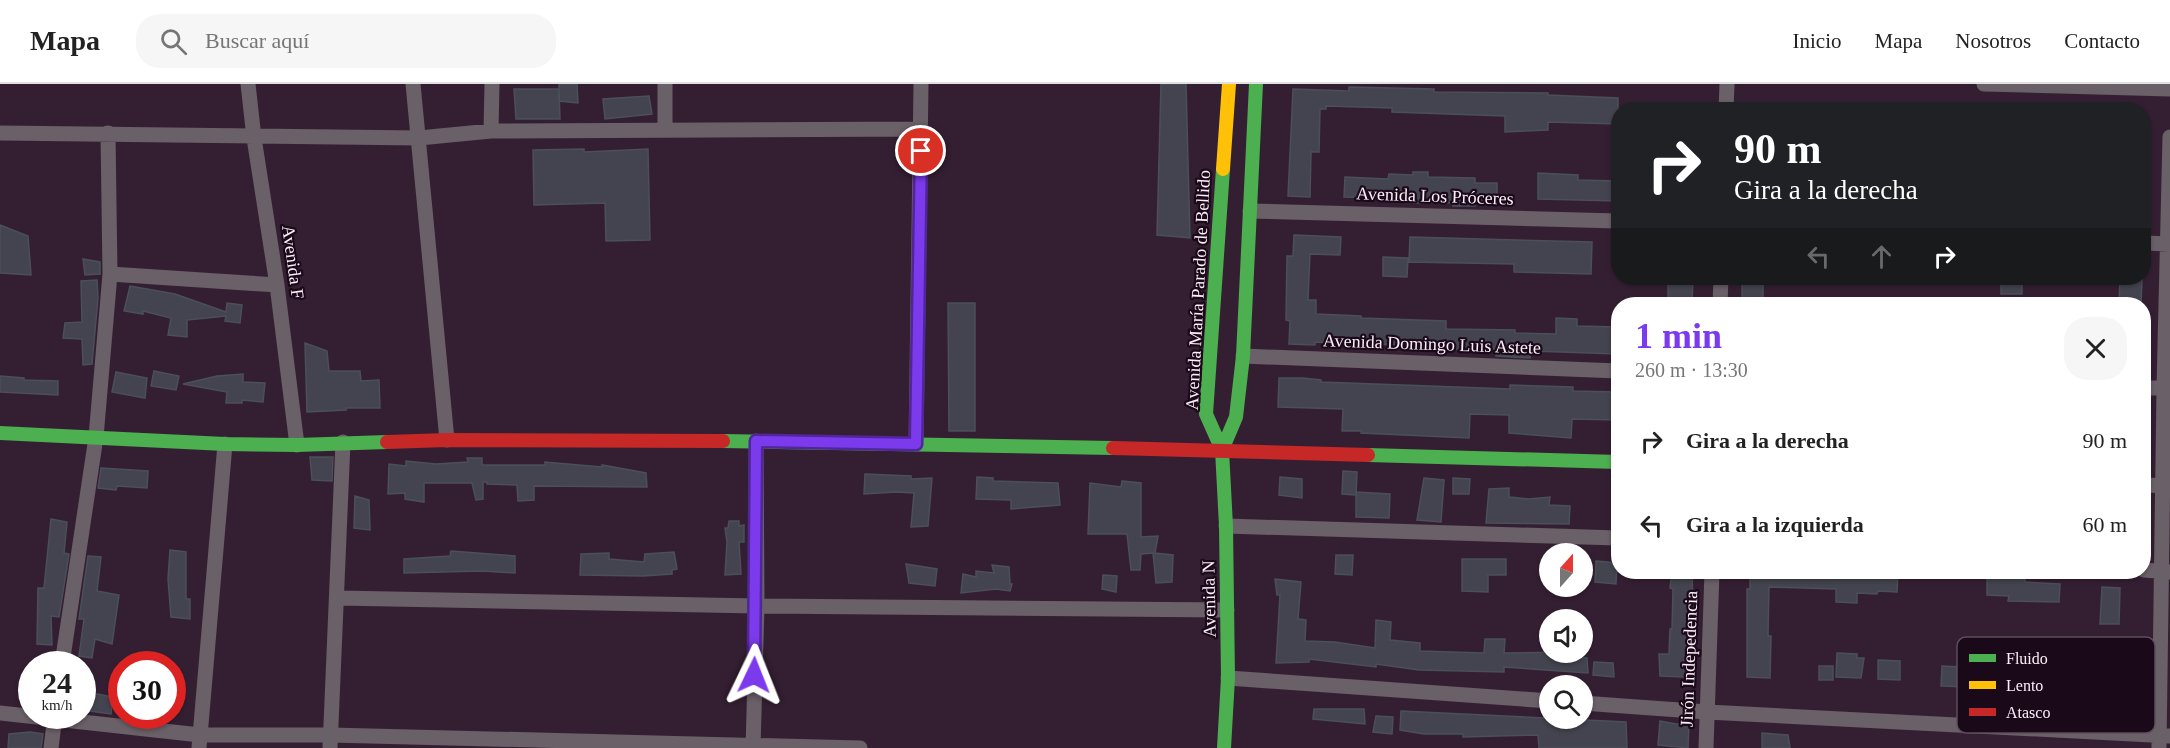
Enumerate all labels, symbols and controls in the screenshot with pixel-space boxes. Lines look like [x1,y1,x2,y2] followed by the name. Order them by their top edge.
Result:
[136,14,556,68] search box
[30,25,100,56] text: Mapa
[157,25,190,58] icon: search
[205,28,309,53] text: Buscar aquí
[1793,29,1842,53] text: Inicio
[1875,29,1922,53] text: Mapa
[1955,29,2031,53] text: Nosotros
[2064,29,2140,53] text: Contacto
[895,125,946,176] pin
[1635,126,1713,204] icon: right
[1734,126,1822,172] text: 90 m
[904,134,937,167] icon: arrive
[1182,169,1214,411] street label: Avenida María Parado de Bellido
[1734,175,1918,205] text: Gira a la derecha
[1356,183,1514,209] street label: Avenida Los Próceres
[278,224,308,300] street label: Avenida F
[1802,240,1835,273] icon: left
[1865,240,1898,273] icon: ahead
[1928,240,1961,273] icon: right
[1635,316,1722,356] text: 1 min
[2064,317,2127,380] button: close
[1323,330,1541,358] street label: Avenida Domingo Luis Astete
[1635,359,1748,381] text: 260 m · 13:30
[1635,425,1668,458] icon: right
[1686,428,1849,453] text: Gira a la derecha
[2082,428,2127,453] text: 90 m
[1635,509,1668,542] icon: left
[1686,512,1864,537] text: Gira a la izquierda
[2082,512,2127,537] text: 60 m
[1539,543,1593,597] north arrow
[1539,543,1593,729] map controls
[1198,560,1220,638] street label: Avenida N
[1677,590,1701,728] street label: Jirón Indepedencia
[1539,609,1593,663] button: sound
[1957,637,2155,733] legend
[722,643,786,707] position arrow
[2006,650,2048,667] text: Fluido
[108,651,186,729] speed limit sign: 30
[42,666,72,699] text: 24
[1539,675,1593,729] button: search
[2006,677,2043,694] text: Lento
[42,697,72,713] text: km/h
[2006,704,2050,721] text: Atasco

